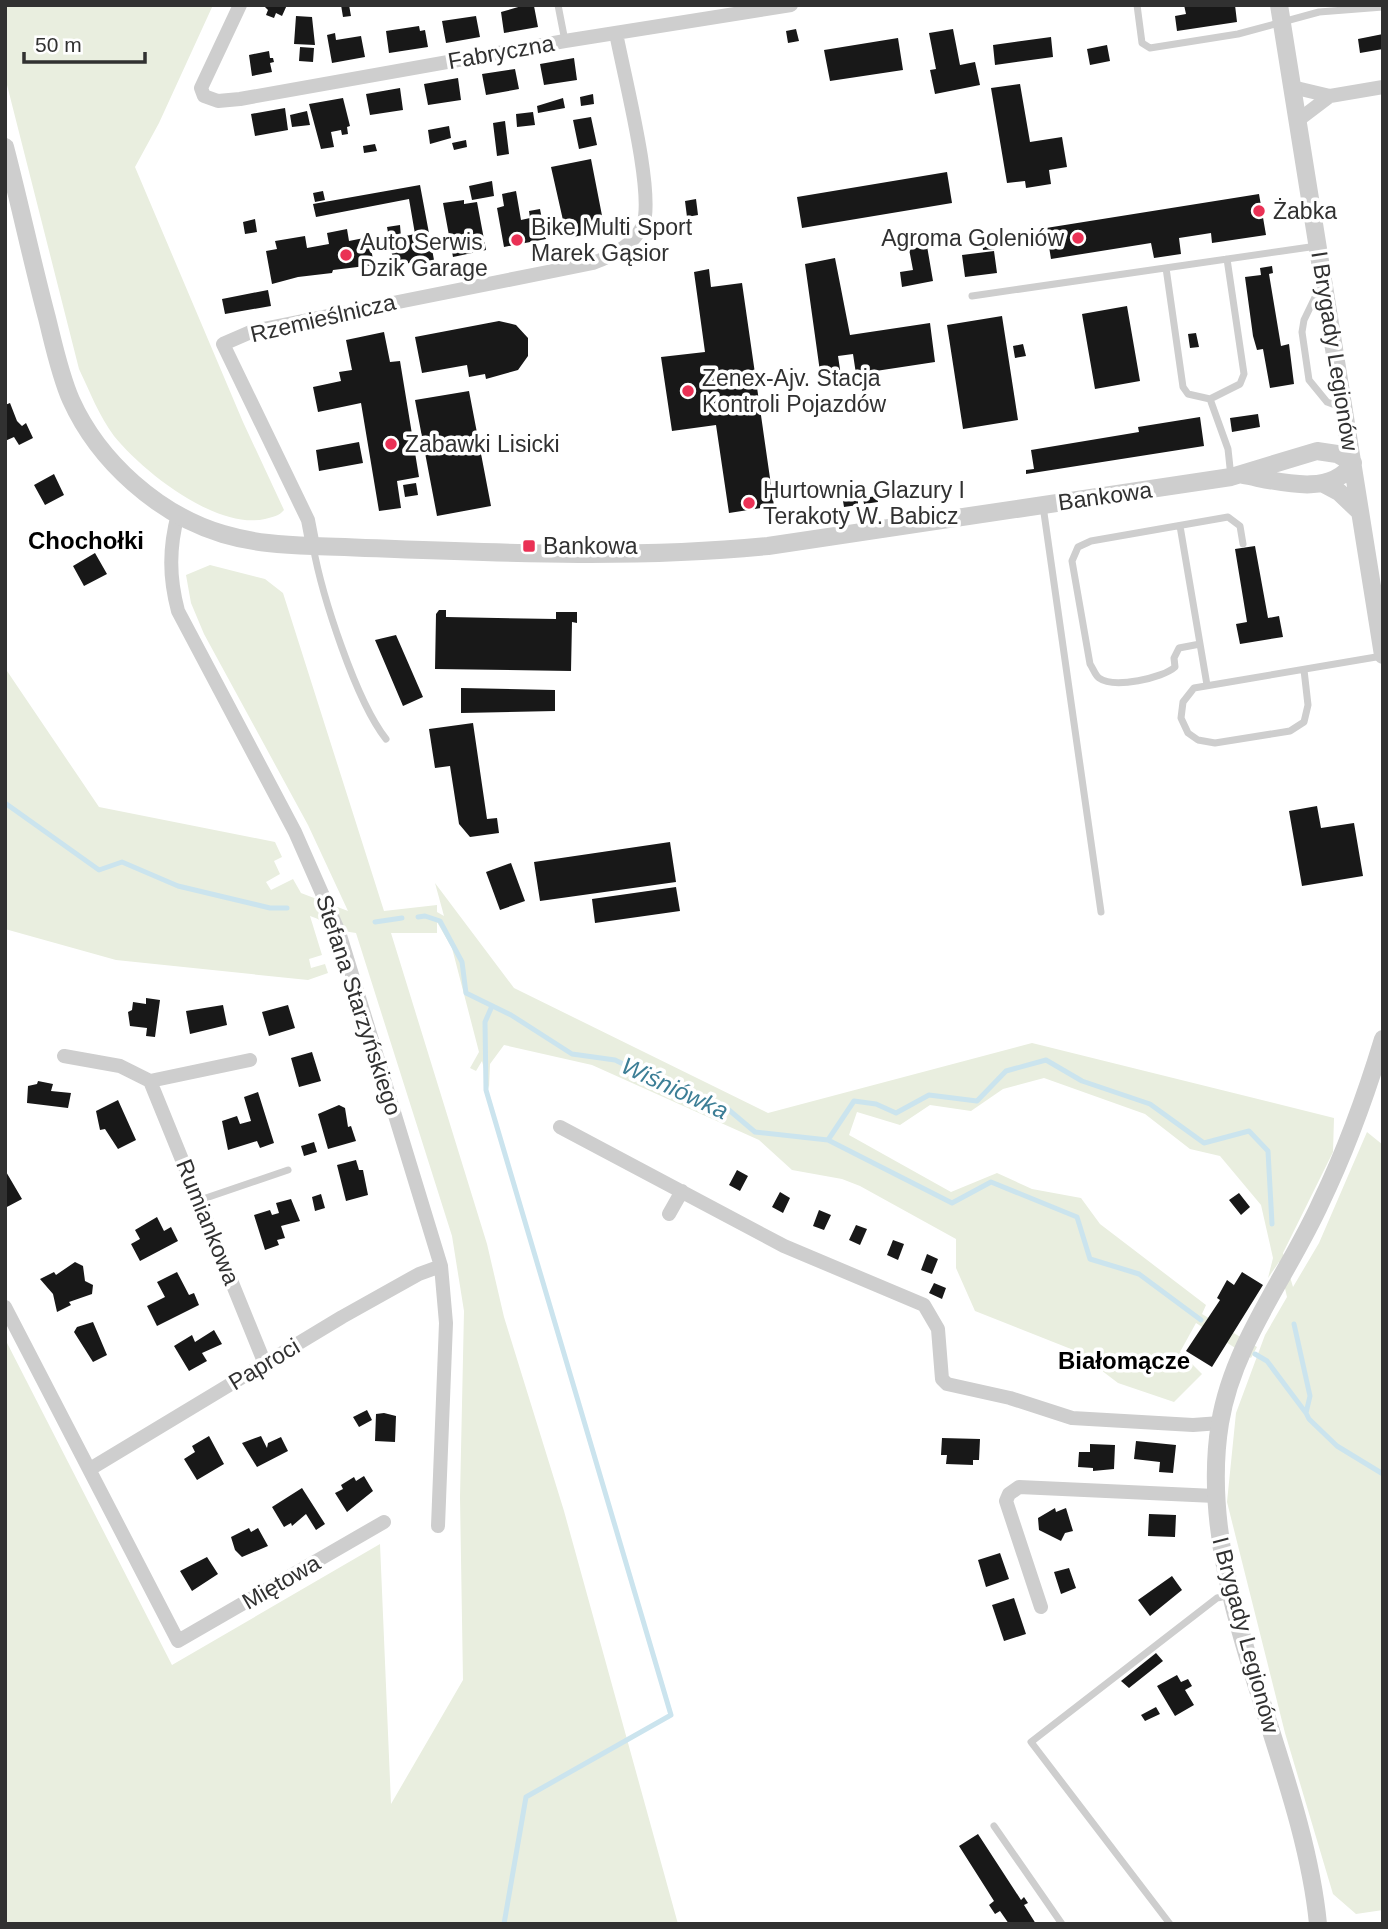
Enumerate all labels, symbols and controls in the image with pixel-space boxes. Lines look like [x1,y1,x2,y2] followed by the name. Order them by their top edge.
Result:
[24,21,145,65] scale bar
[446,30,556,74] street label: Fabryczna
[35,33,82,56] text: 50 m
[1273,198,1337,224] place label: Żabka
[1251,203,1267,219] marker: Żabka
[531,214,693,266] place label: Bike Multi Sport Marek Gąsior
[881,225,1064,251] place label: Agroma Goleniów
[360,229,488,281] place label: Auto Serwis Dzik Garage
[1070,230,1086,246] marker: Agroma Goleniów
[509,232,525,248] marker: Bike Multi Sport Marek Gąsior
[338,247,354,263] marker: Auto Serwis Dzik Garage
[1306,249,1364,453] street label: I Brygady Legionów
[248,289,398,347] street label: Rzemieślnicza
[702,365,886,417] place label: Zenex-Ajv. Stacja Kontroli Pojazdów
[680,383,696,399] marker: Zenex-Ajv. Stacja Kontroli Pojazdów
[405,431,560,457] place label: Zabawki Lisicki
[383,436,399,452] marker: Zabawki Lisicki
[763,477,965,529] place label: Hurtownia Glazury I Terakoty W. Babicz
[1056,477,1154,515] street label: Bankowa
[741,495,757,511] marker: Hurtownia Glazury I Terakoty W. Babicz
[28,527,144,554] district label: Chochołki
[543,533,638,559] place label: Bankowa
[521,538,537,554] marker: Bankowa
[311,892,407,1118] street label: Stefana Starzyńskiego
[617,1052,733,1124] water label: Wiśniówka
[171,1155,245,1289] street label: Rumiankowa
[224,1333,304,1395] street label: Paproci
[1058,1347,1190,1374] district label: Białomącze
[1207,1534,1285,1736] street label: I Brygady Legionów
[237,1549,325,1615] street label: Miętowa

